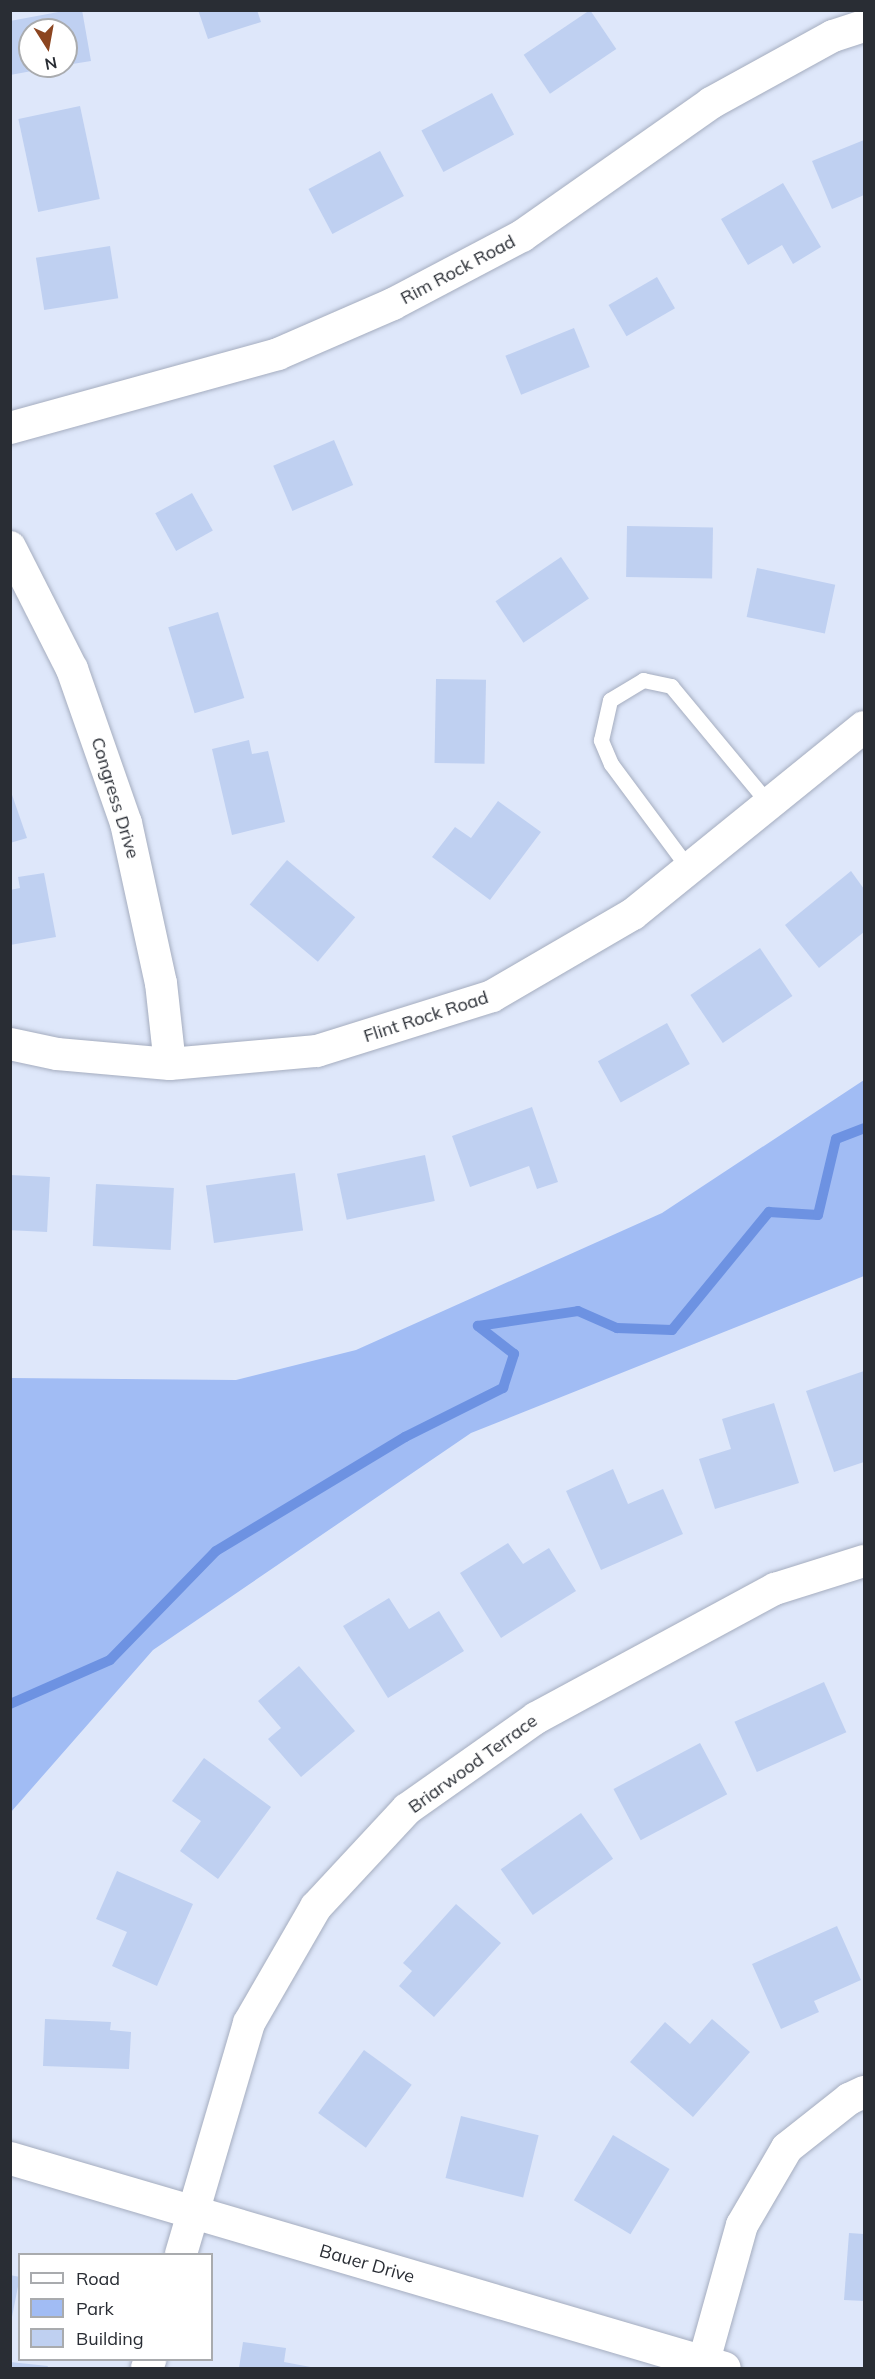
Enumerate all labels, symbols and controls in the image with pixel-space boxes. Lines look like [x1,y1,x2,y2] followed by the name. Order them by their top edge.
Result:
[18,18,78,78] north arrow
[43,53,59,75] text: N
[397,231,519,309] street label: Rim Rock Road
[86,735,144,861] street label: Congress Drive
[361,987,491,1047] street label: Flint Rock Road
[404,1710,542,1818] street label: Briarwood Terrace
[317,2240,417,2288] street label: Bauer Drive
[18,2253,213,2361] legend
[76,2267,120,2290] text: Road
[76,2297,114,2320] text: Park
[76,2327,144,2350] text: Building

